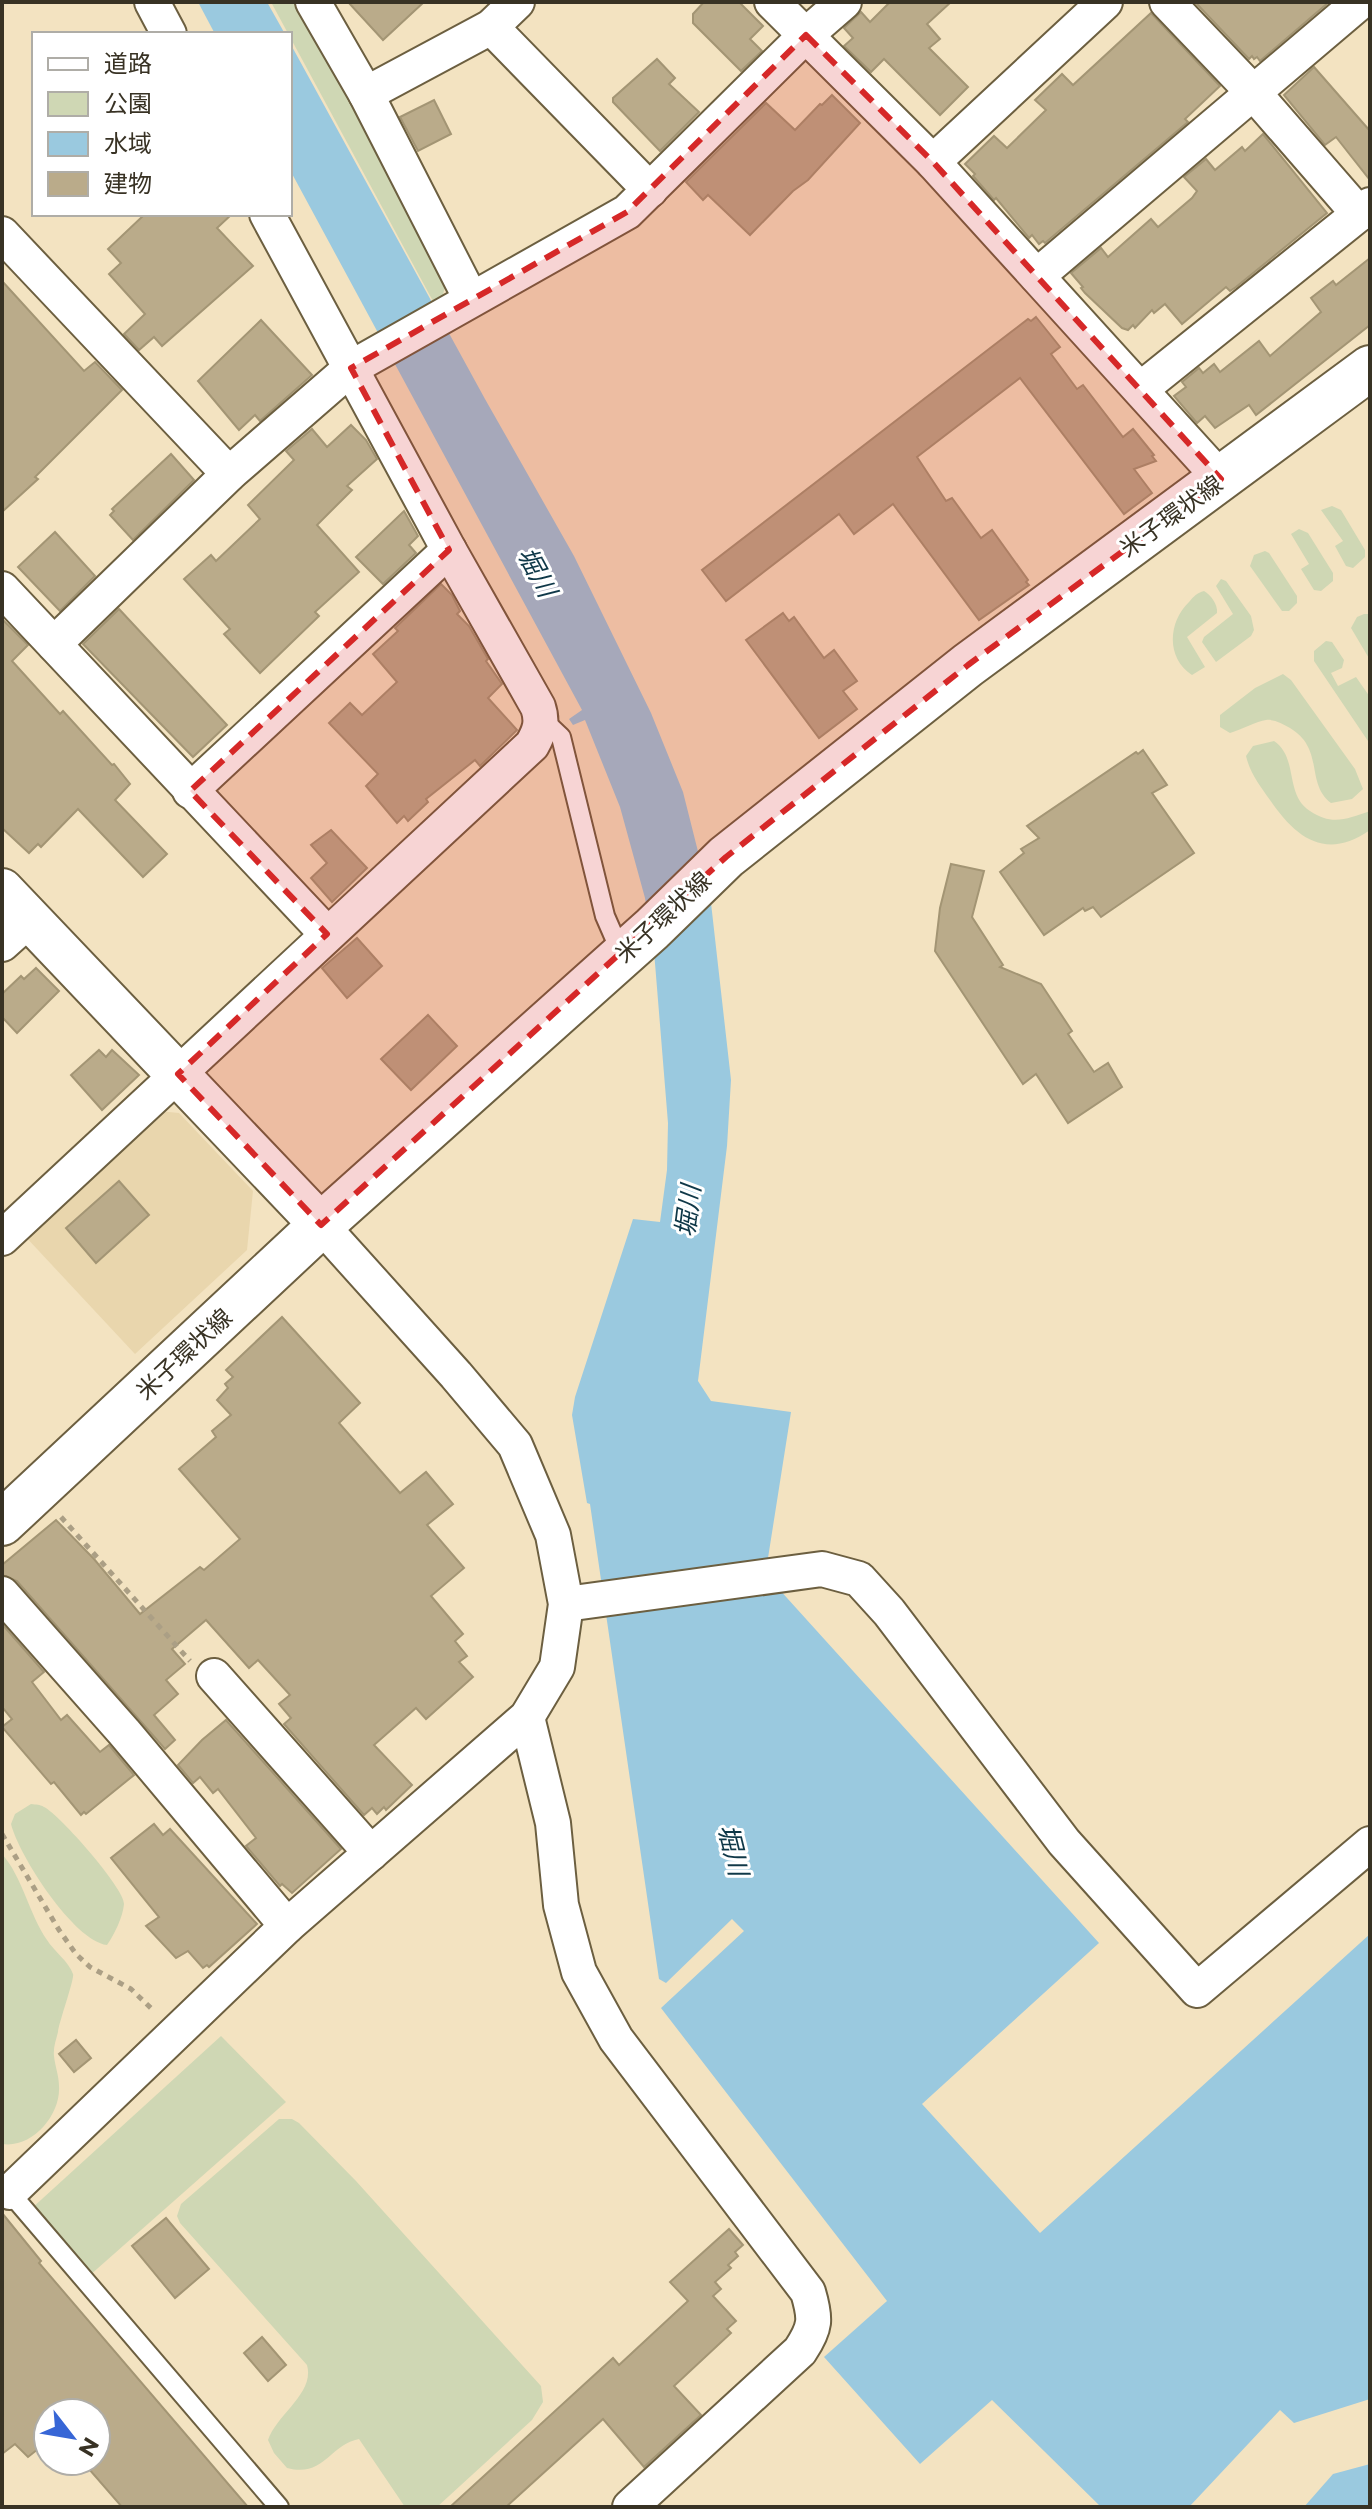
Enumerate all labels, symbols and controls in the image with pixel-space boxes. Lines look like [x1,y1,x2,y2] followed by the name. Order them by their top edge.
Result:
[32,32,292,216] legend
[104,49,152,78] text: 道路
[104,89,152,118] text: 公園
[104,129,152,158] text: 水域
[104,169,152,198] text: 建物
[1114,469,1228,563] street label: 米子環状線
[511,542,565,605] water label: 堀川
[609,865,717,969] street label: 米子環状線
[669,1180,707,1239] water label: 堀川
[130,1302,238,1406] street label: 米子環状線
[711,1821,756,1882] water label: 堀川
[32,2397,112,2477] north arrow
[73,2432,105,2462] text: N

